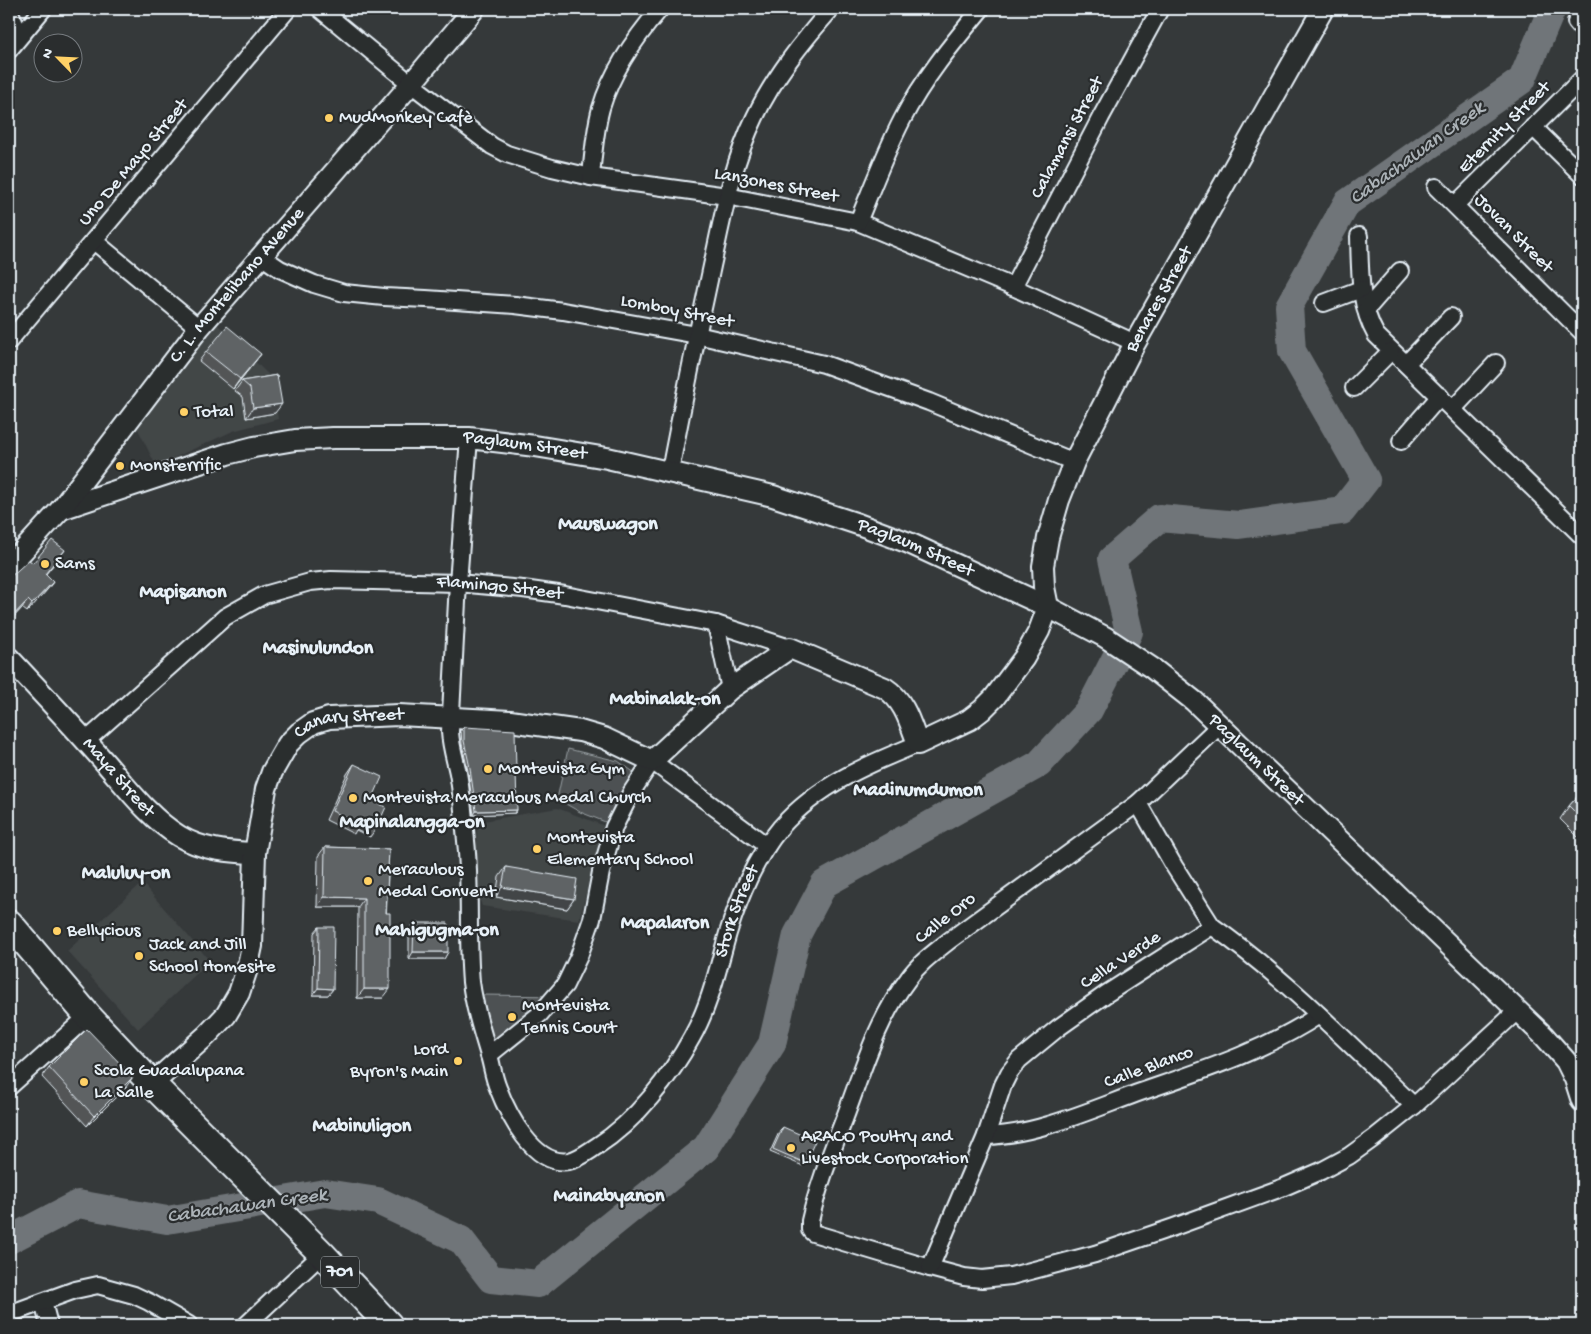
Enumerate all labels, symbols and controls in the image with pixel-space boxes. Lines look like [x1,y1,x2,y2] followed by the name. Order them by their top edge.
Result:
[32,32,82,82] north arrow
[39,46,58,61] text: N
[1026,71,1111,203] street label: Calamansi Street
[1454,75,1558,179] street label: Eternity Street
[74,93,195,231] street label: Uno De Mayo Street
[1346,96,1491,210] water label: Cabachawan Creek
[339,107,473,130] place label: MudMonkey Cafè
[323,112,335,124] marker: MudMonkey Cafè
[712,163,842,210] street label: Lanzones Street
[1468,189,1559,280] street label: Jovan Street
[165,203,310,368] street label: C. L. Montelibano Avenue
[1120,241,1200,357] street label: Benares Street
[619,290,738,335] street label: Lomboy Street
[193,401,234,424] place label: Total
[178,406,190,418] marker: Total
[462,427,591,466] street label: Paglaum Street
[130,455,221,478] place label: Monsterrific
[114,460,126,472] marker: Monsterrific
[853,513,979,584] street label: Paglaum Street
[558,514,658,537] district label: Mauswagon
[55,553,96,576] place label: Sams
[39,558,51,570] marker: Sams
[435,571,567,606] street label: Flamingo Street
[139,582,227,605] district label: Mapisanon
[263,638,374,661] district label: Masinulundon
[609,689,721,712] district label: Mabinalak-on
[290,703,406,744] street label: Canary Street
[1202,708,1310,813] street label: Paglaum Street
[77,733,161,824] street label: Maya Street
[498,758,625,781] place label: Montevista Gym
[482,763,494,775] marker: Montevista Gym
[853,780,983,803] district label: Madinumdumon
[363,787,651,810] place label: Montevista Meraculous Medal Church
[347,792,359,804] marker: Montevista Meraculous Medal Church
[340,812,485,835] district label: Mapinalangga-on
[547,827,693,872] place label: Montevista Elementary School
[531,843,543,855] marker: Montevista Elementary School
[378,859,498,904] place label: Meraculous Medal Convent
[710,859,766,960] street label: Stork Street
[82,863,171,886] district label: Maluluy-on
[362,875,374,887] marker: Meraculous Medal Convent
[911,888,981,950] street label: Calle Oro
[621,913,710,936] district label: Mapalaron
[66,920,142,943] place label: Bellycious
[375,920,499,943] district label: Mahigugma-on
[51,925,63,937] marker: Bellycious
[1076,926,1166,996] street label: Cella Verde
[149,934,276,979] place label: Jack and Jill School Homesite
[133,950,145,962] marker: Jack and Jill School Homesite
[521,995,619,1040] place label: Montevista Tennis Court
[506,1011,518,1023] marker: Montevista Tennis Court
[349,1039,450,1084] place label: Lord Byron's Main
[1101,1041,1197,1095] street label: Calle Blanco
[452,1055,464,1067] marker: Lord Byron's Main
[94,1060,246,1105] place label: Scola Guadalupana La Salle
[78,1076,90,1088] marker: Scola Guadalupana La Salle
[313,1116,412,1139] district label: Mabinuligon
[801,1126,968,1171] place label: ARACO Poultry and Livestock Corporation
[785,1142,797,1154] marker: ARACO Poultry and Livestock Corporation
[166,1184,330,1230] water label: Cabachawan Creek
[554,1186,665,1209] district label: Mainabyanon
[321,1256,359,1288] road number: 701

